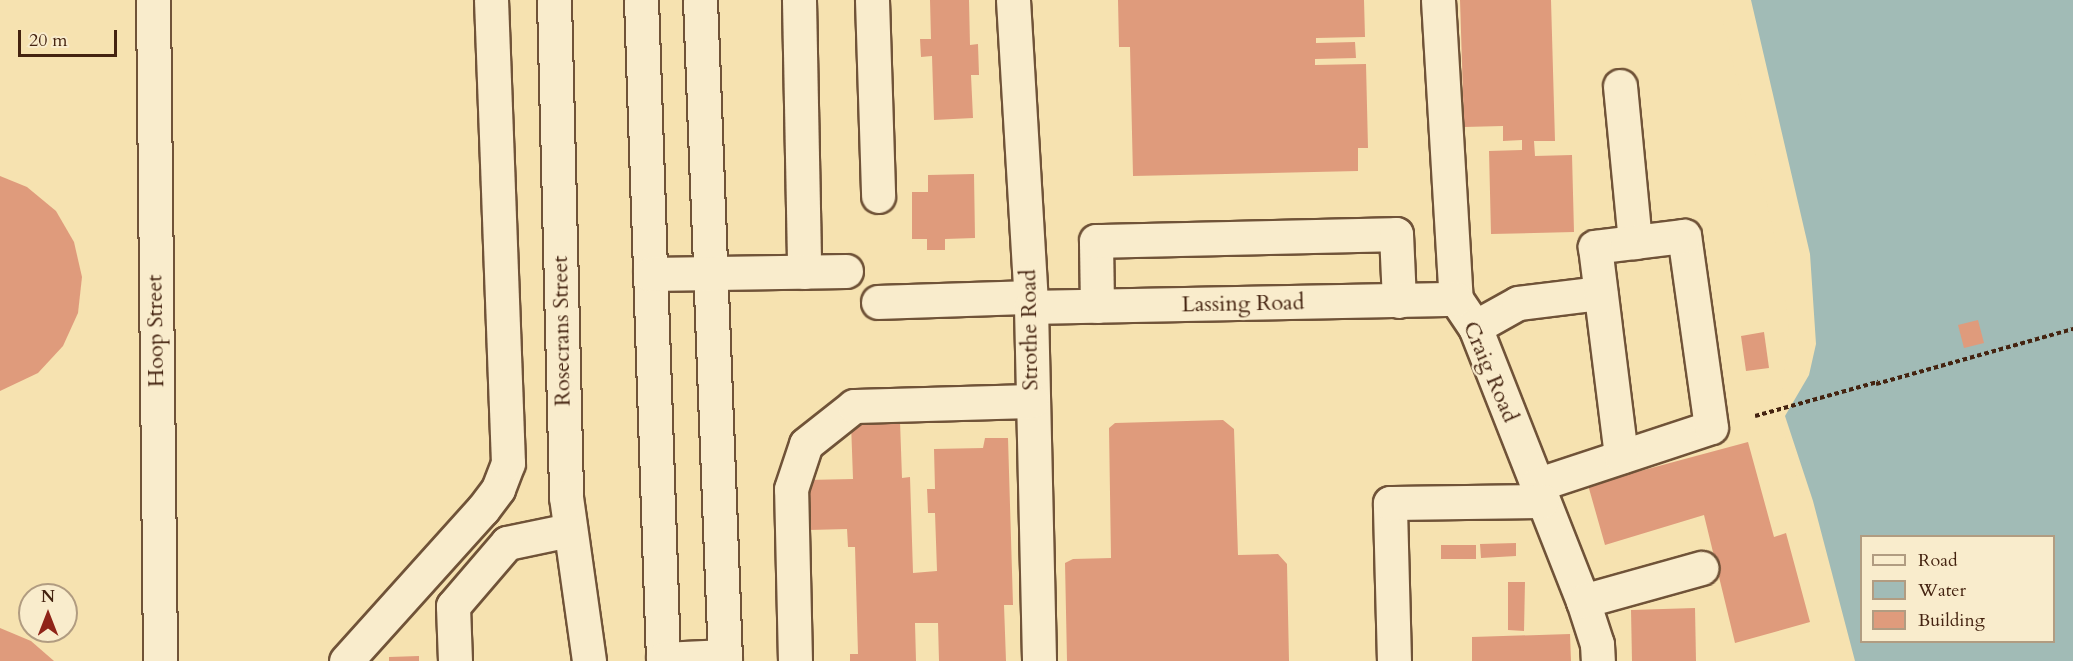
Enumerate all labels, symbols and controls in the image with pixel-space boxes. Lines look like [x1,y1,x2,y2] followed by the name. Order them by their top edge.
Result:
[21,18,120,56] scale bar
[29,28,68,53] text: 20 m
[547,255,577,407] street label: Rosecrans Street
[1016,269,1044,391] street label: Strothe Road
[142,274,170,388] street label: Hoop Street
[1181,290,1305,318] street label: Lassing Road
[1457,318,1523,426] street label: Craig Road
[1860,535,2055,643] legend
[1918,548,1958,573] text: Road
[1918,578,1966,603] text: Water
[18,583,78,643] north arrow
[41,586,55,608] text: N
[1918,608,1985,633] text: Building

